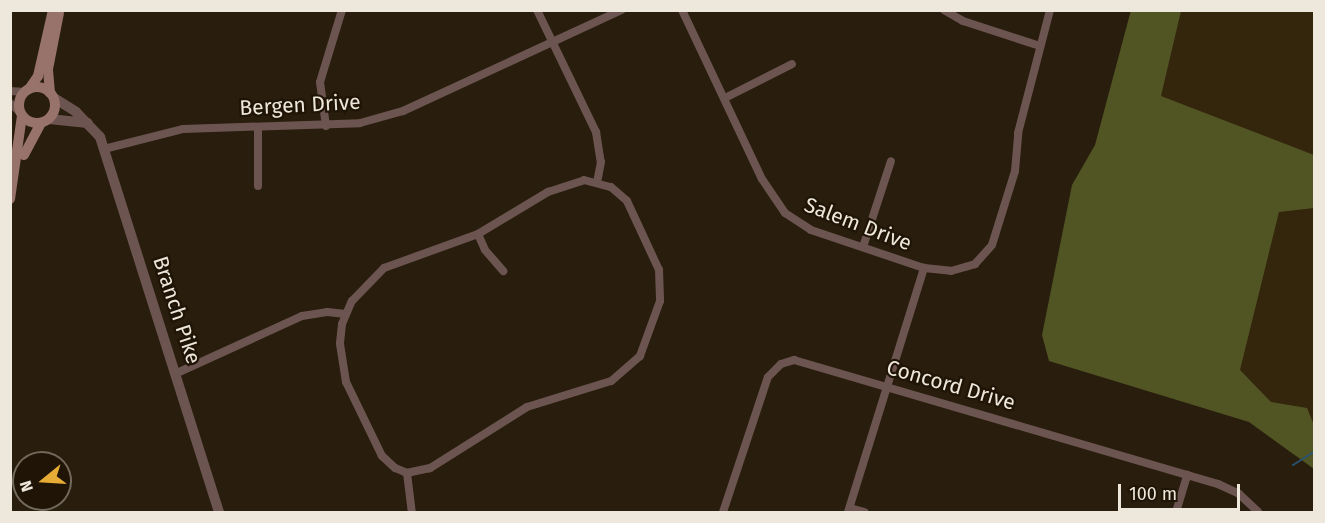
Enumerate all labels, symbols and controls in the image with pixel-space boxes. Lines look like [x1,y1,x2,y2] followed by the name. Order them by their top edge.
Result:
[239,89,361,121] street label: Bergen Drive
[801,192,915,256] street label: Salem Drive
[148,253,206,367] street label: Branch Pike
[884,355,1018,415] street label: Concord Drive
[12,451,72,511] north arrow
[1121,472,1242,510] scale bar
[16,478,37,494] text: N
[1129,483,1177,505] text: 100 m

